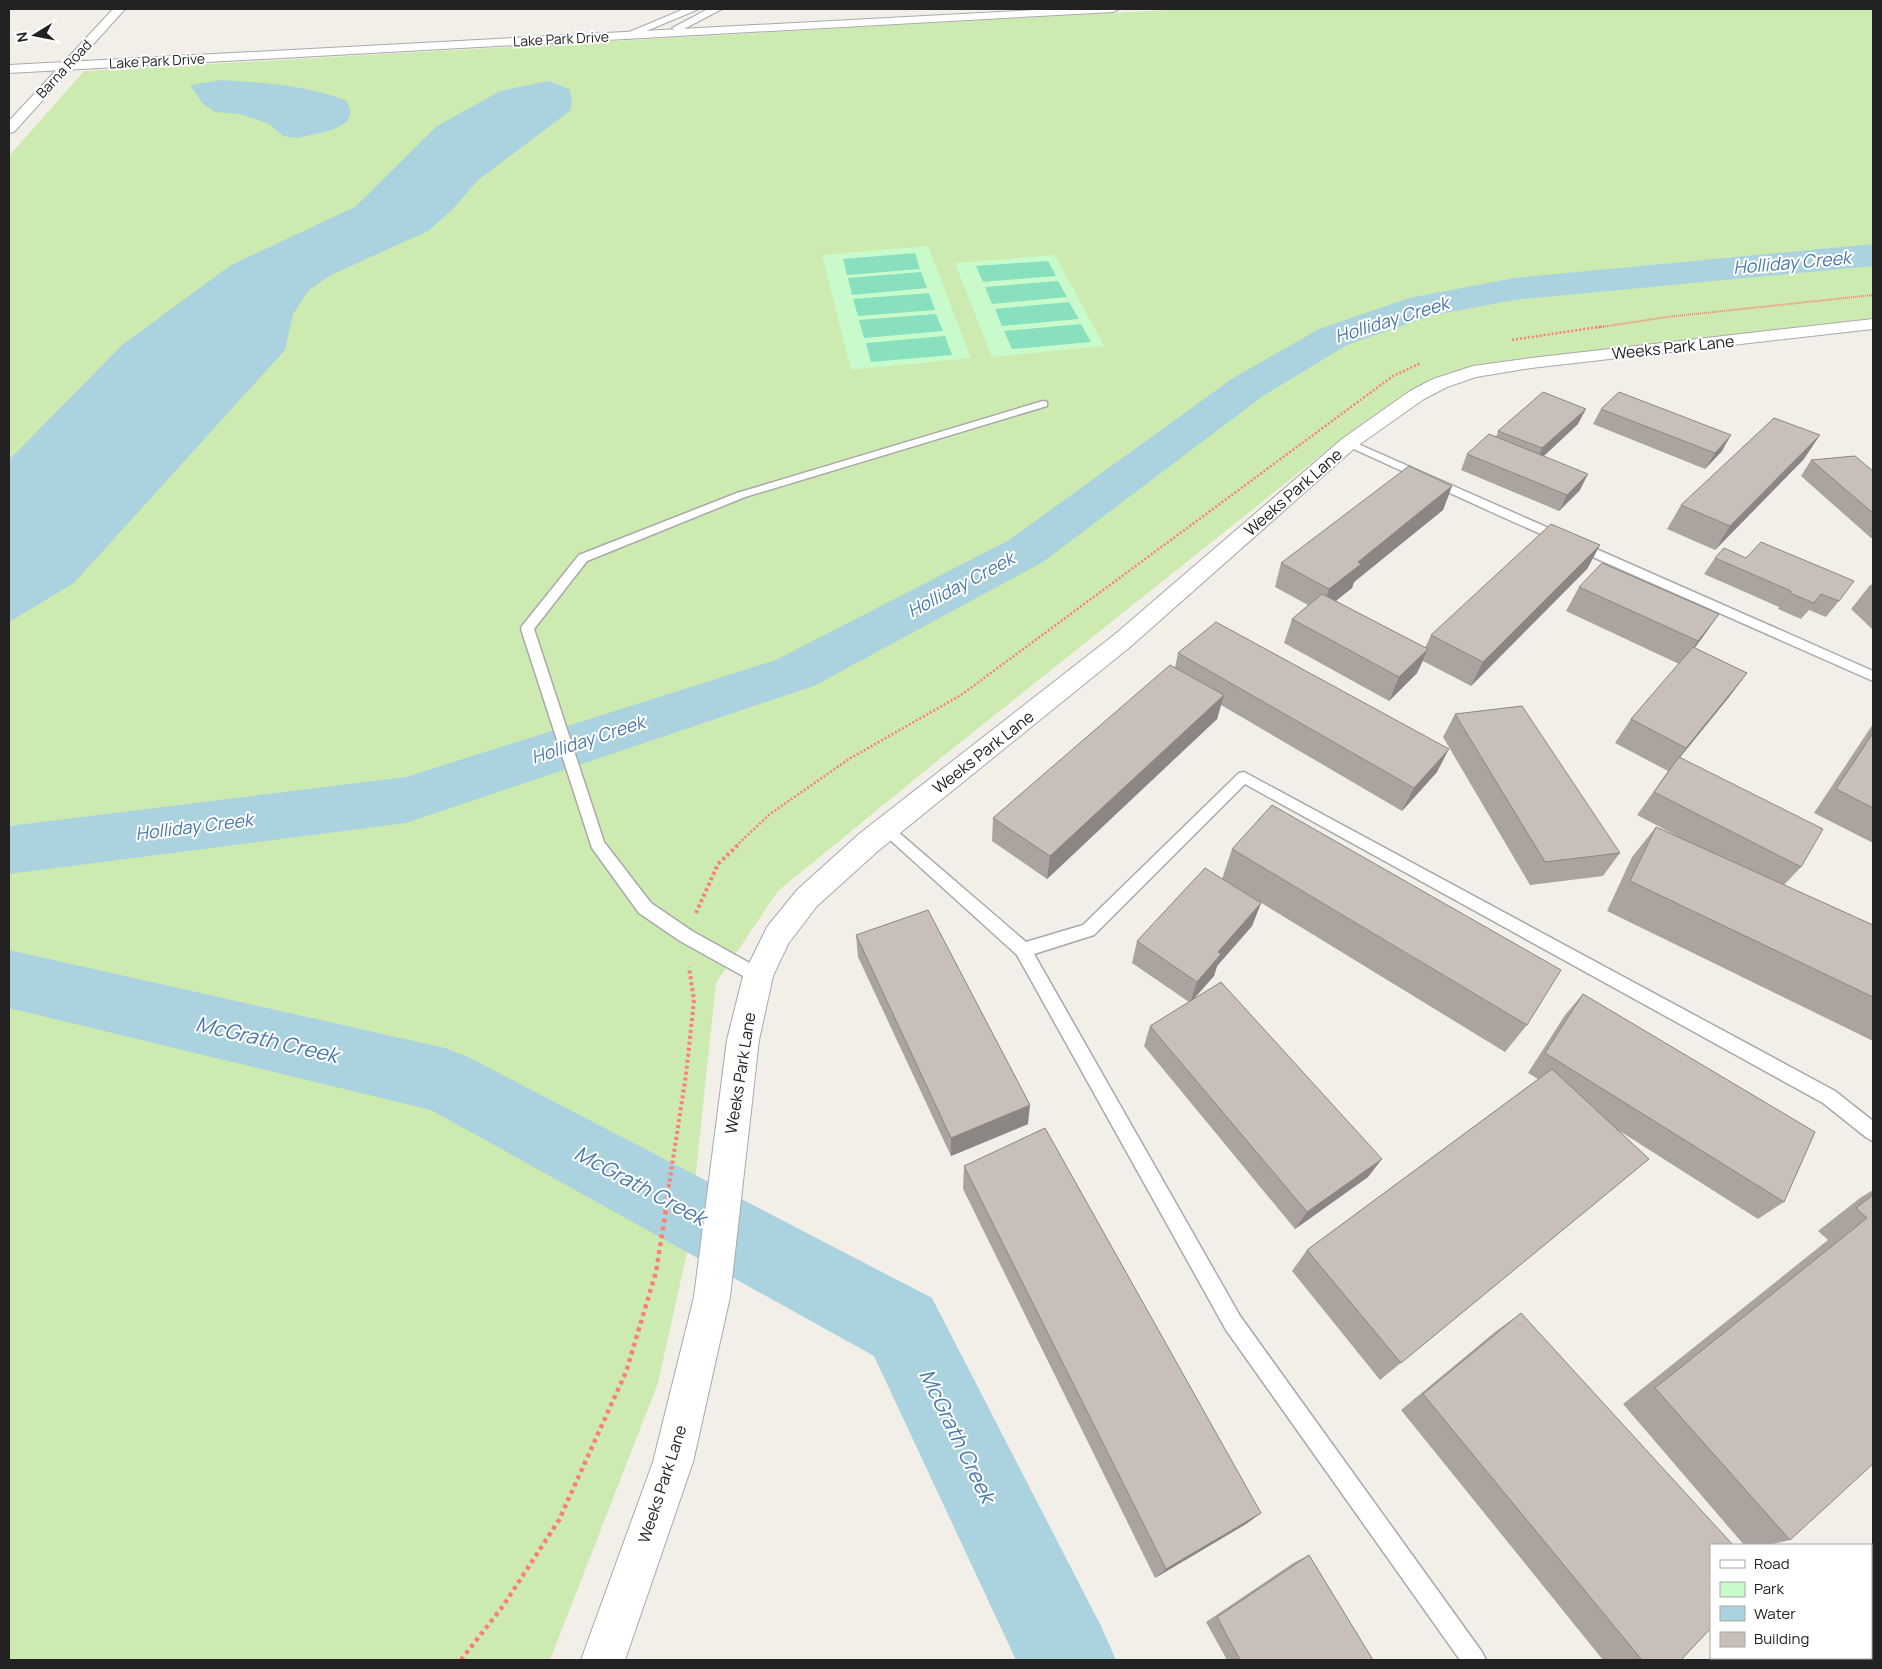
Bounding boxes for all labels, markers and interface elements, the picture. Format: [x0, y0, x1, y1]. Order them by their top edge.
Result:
north arrow [10, 10, 60, 60]
street label: Lake Park Drive [512, 26, 609, 51]
text: N [11, 31, 32, 44]
street label: Barna Road [32, 35, 96, 102]
street label: Lake Park Drive [108, 48, 205, 73]
water label: Holliday Creek [1732, 245, 1855, 279]
water label: Holliday Creek [1332, 289, 1455, 348]
street label: Weeks Park Lane [1611, 330, 1735, 364]
street label: Weeks Park Lane [1239, 443, 1347, 541]
water label: Holliday Creek [903, 544, 1021, 622]
street label: Weeks Park Lane [928, 705, 1038, 799]
water label: Holliday Creek [528, 708, 650, 769]
water label: Holliday Creek [134, 807, 257, 845]
water label: McGrath Creek [193, 1009, 344, 1070]
street label: Weeks Park Lane [720, 1011, 760, 1135]
water label: McGrath Creek [570, 1139, 713, 1233]
water label: McGrath Creek [913, 1364, 1003, 1509]
street label: Weeks Park Lane [633, 1422, 691, 1546]
legend [1710, 1544, 1872, 1659]
text: Road [1754, 1553, 1790, 1574]
text: Park [1754, 1578, 1784, 1599]
text: Water [1754, 1603, 1796, 1624]
text: Building [1754, 1628, 1809, 1649]

